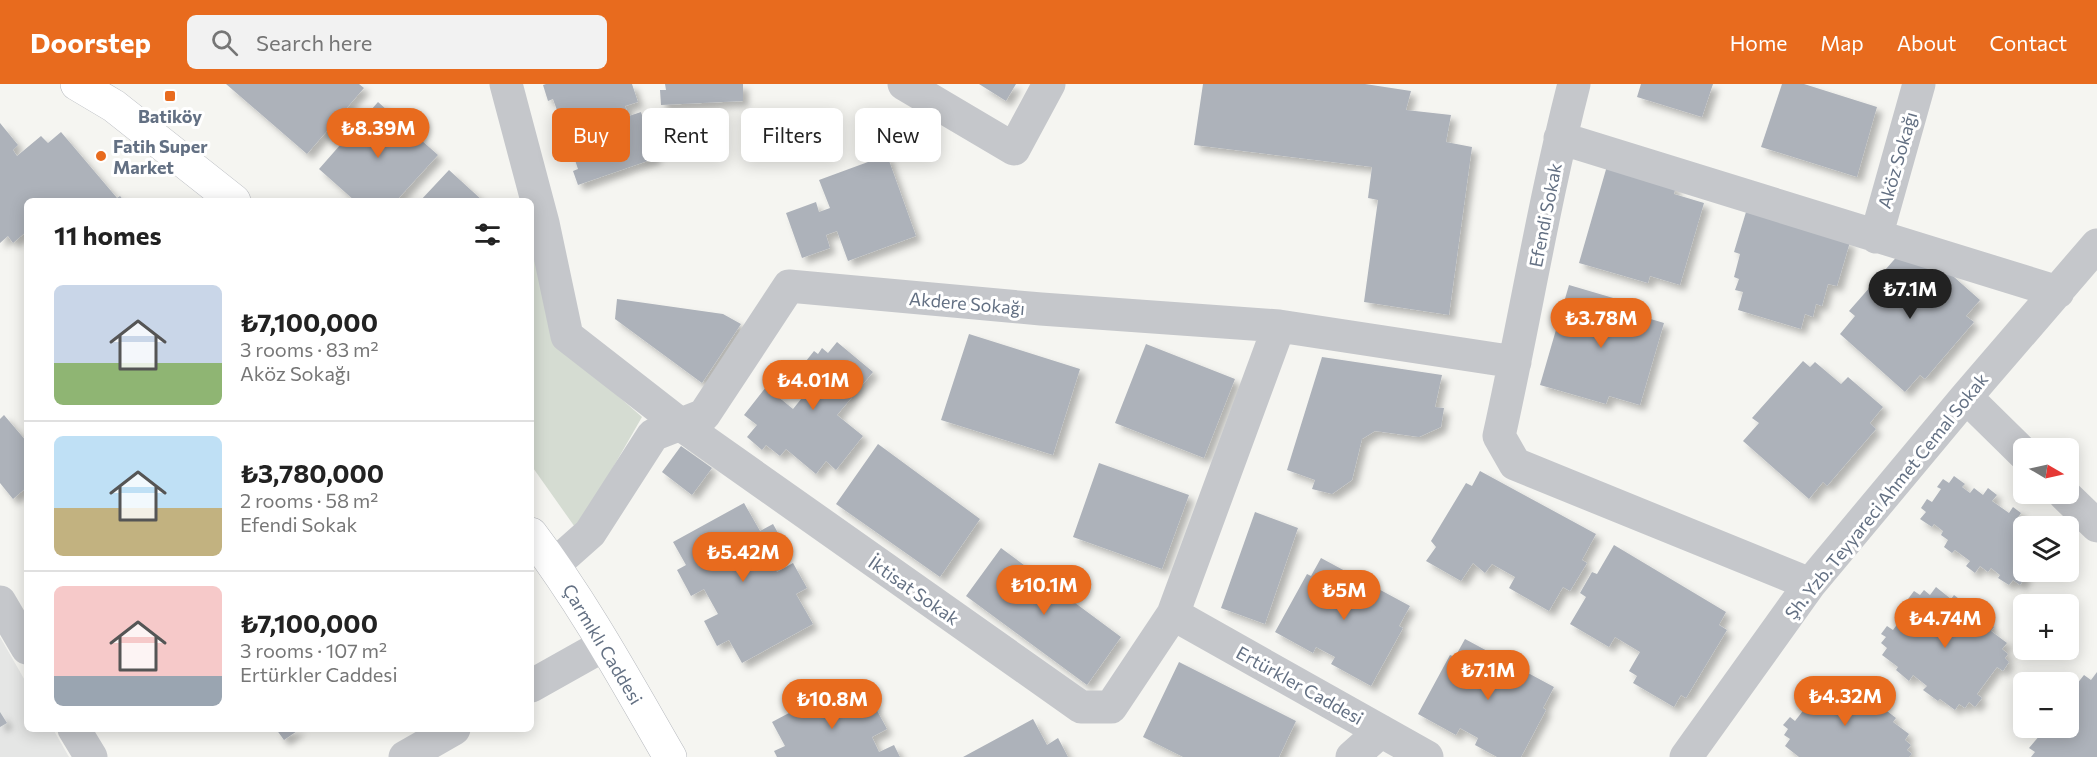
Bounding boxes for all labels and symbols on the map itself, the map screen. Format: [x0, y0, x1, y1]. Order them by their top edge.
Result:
marker: Batiköy [163, 89, 177, 103]
place label: Batiköy [138, 105, 202, 127]
pin: ₺8.39M [329, 108, 427, 159]
street label: Aköz Sokağı [1873, 109, 1921, 211]
place label: Fatih Super Market [113, 135, 208, 178]
marker: Fatih Super Market [94, 149, 108, 163]
street label: Efendi Sokak [1524, 161, 1566, 269]
pin: ₺7.1M [1868, 269, 1952, 320]
street label: Akdere Sokağı [908, 287, 1026, 319]
pin: ₺3.78M [1552, 298, 1650, 349]
pin: ₺4.01M [764, 360, 862, 411]
street label: Şh. Yzb. Teyyareci Ahmet Cemal Sokak [1780, 368, 1992, 624]
north arrow [2013, 438, 2079, 504]
pin: ₺5.42M [694, 532, 792, 583]
street label: İktisat Sokak [864, 551, 964, 629]
pin: ₺10.1M [995, 565, 1093, 616]
pin: ₺5M [1315, 570, 1373, 621]
street label: Çarmıklı Caddesi [558, 580, 648, 708]
pin: ₺4.74M [1896, 598, 1994, 649]
street label: Ertürkler Caddesi [1233, 641, 1367, 729]
pin: ₺7.1M [1446, 650, 1530, 701]
pin: ₺4.32M [1796, 676, 1894, 727]
pin: ₺10.8M [783, 679, 881, 730]

